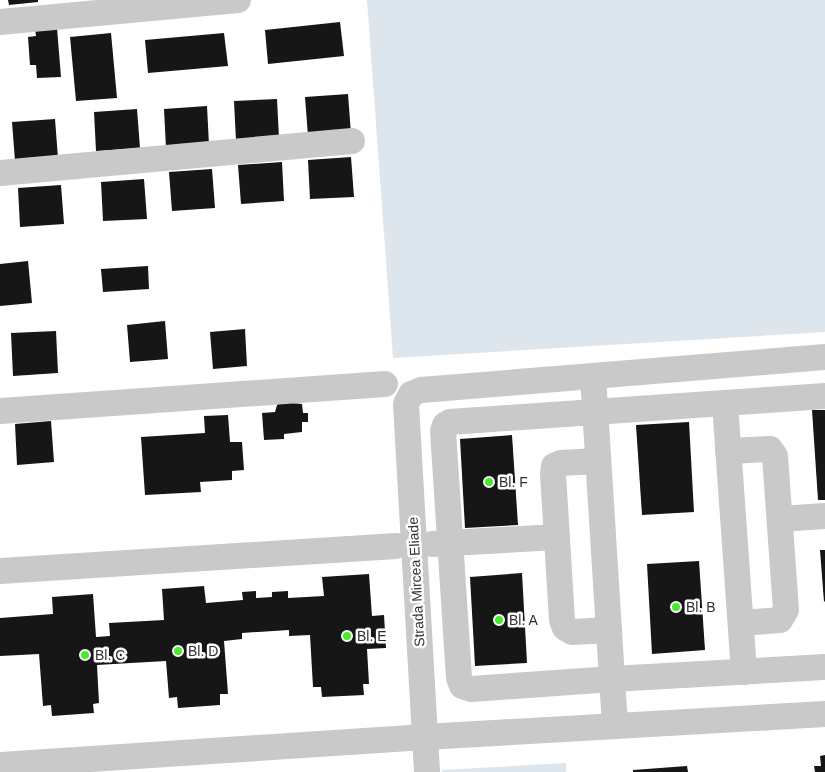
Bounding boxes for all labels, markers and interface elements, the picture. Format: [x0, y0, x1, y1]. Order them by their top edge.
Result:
place label: Bl. F [499, 474, 528, 490]
marker: Bl. F [483, 476, 495, 488]
street label: Strada Mircea Eliade [405, 516, 427, 647]
place label: Bl. B [686, 599, 716, 615]
marker: Bl. B [670, 601, 682, 613]
place label: Bl. A [509, 612, 538, 628]
marker: Bl. A [493, 614, 505, 626]
place label: Bl. E [357, 628, 387, 644]
marker: Bl. E [341, 630, 353, 642]
place label: Bl. D [188, 643, 218, 659]
marker: Bl. D [172, 645, 184, 657]
place label: Bl. C [95, 647, 125, 663]
marker: Bl. C [79, 649, 91, 661]

